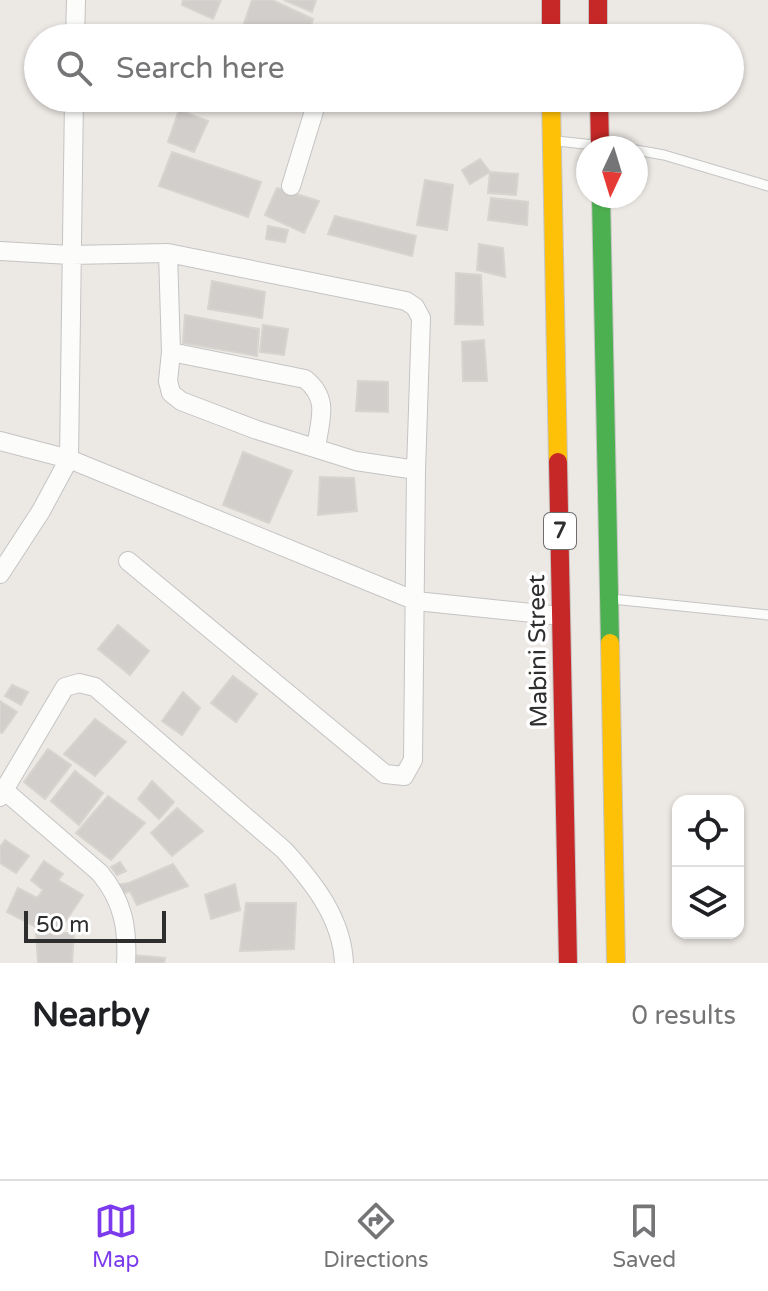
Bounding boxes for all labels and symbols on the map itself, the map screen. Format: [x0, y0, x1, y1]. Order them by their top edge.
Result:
north arrow [576, 136, 648, 208]
road number: 7 [544, 513, 576, 549]
street label: Mabini Street [522, 574, 554, 728]
scale bar [24, 907, 166, 943]

